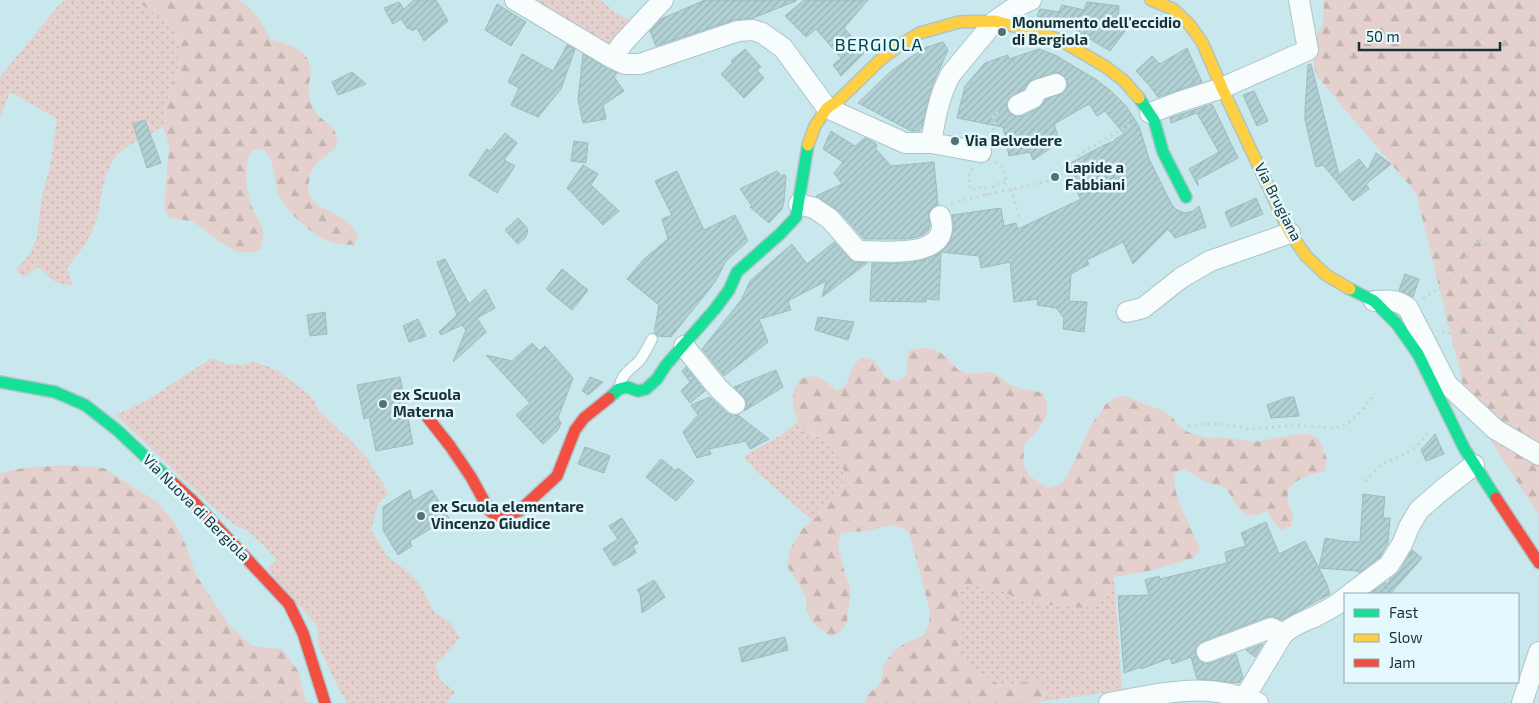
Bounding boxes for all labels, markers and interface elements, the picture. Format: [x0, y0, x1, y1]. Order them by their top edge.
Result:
place label: Monumento dell'eccidio di Bergiola [1012, 13, 1181, 48]
scale bar [1359, 20, 1500, 52]
marker: Monumento dell'eccidio di Bergiola [996, 26, 1008, 38]
text: 50 m [1366, 27, 1400, 45]
district label: BERGIOLA [835, 33, 923, 55]
place label: Via Belvedere [965, 131, 1062, 149]
marker: Via Belvedere [949, 135, 961, 147]
place label: Lapide a Fabbiani [1065, 158, 1125, 193]
street label: Via Brugiana [1251, 159, 1306, 244]
marker: Lapide a Fabbiani [1049, 171, 1061, 183]
place label: ex Scuola Materna [393, 385, 461, 420]
marker: ex Scuola Materna [377, 398, 389, 410]
street label: Via Nuova di Bergiola [140, 450, 254, 564]
place label: ex Scuola elementare Vincenzo Giudice [431, 497, 584, 532]
marker: ex Scuola elementare Vincenzo Giudice [415, 510, 427, 522]
legend [1344, 593, 1519, 683]
text: Fast [1389, 603, 1419, 621]
text: Slow [1389, 628, 1423, 646]
text: Jam [1389, 653, 1415, 671]

